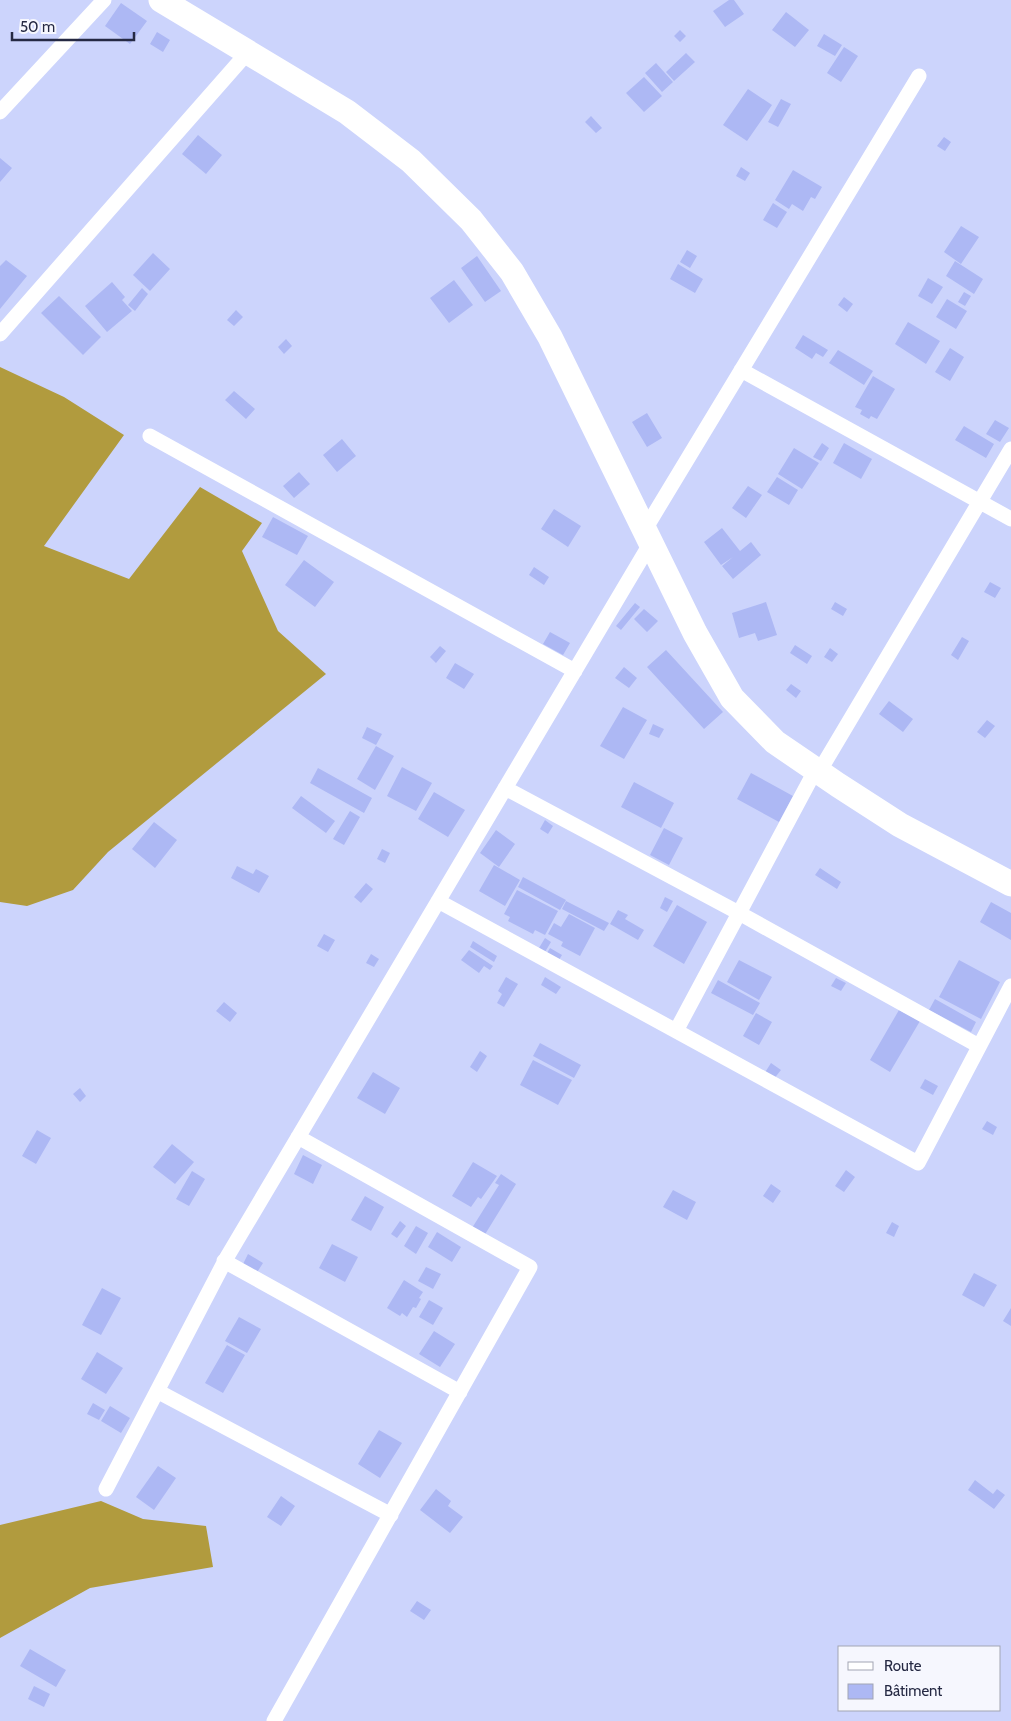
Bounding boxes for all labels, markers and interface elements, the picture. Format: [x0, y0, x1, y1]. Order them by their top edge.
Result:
scale bar [12, 10, 135, 42]
text: 50 m [20, 18, 55, 36]
legend [838, 1646, 1001, 1711]
text: Route [884, 1657, 922, 1675]
text: Bâtiment [884, 1682, 942, 1700]

